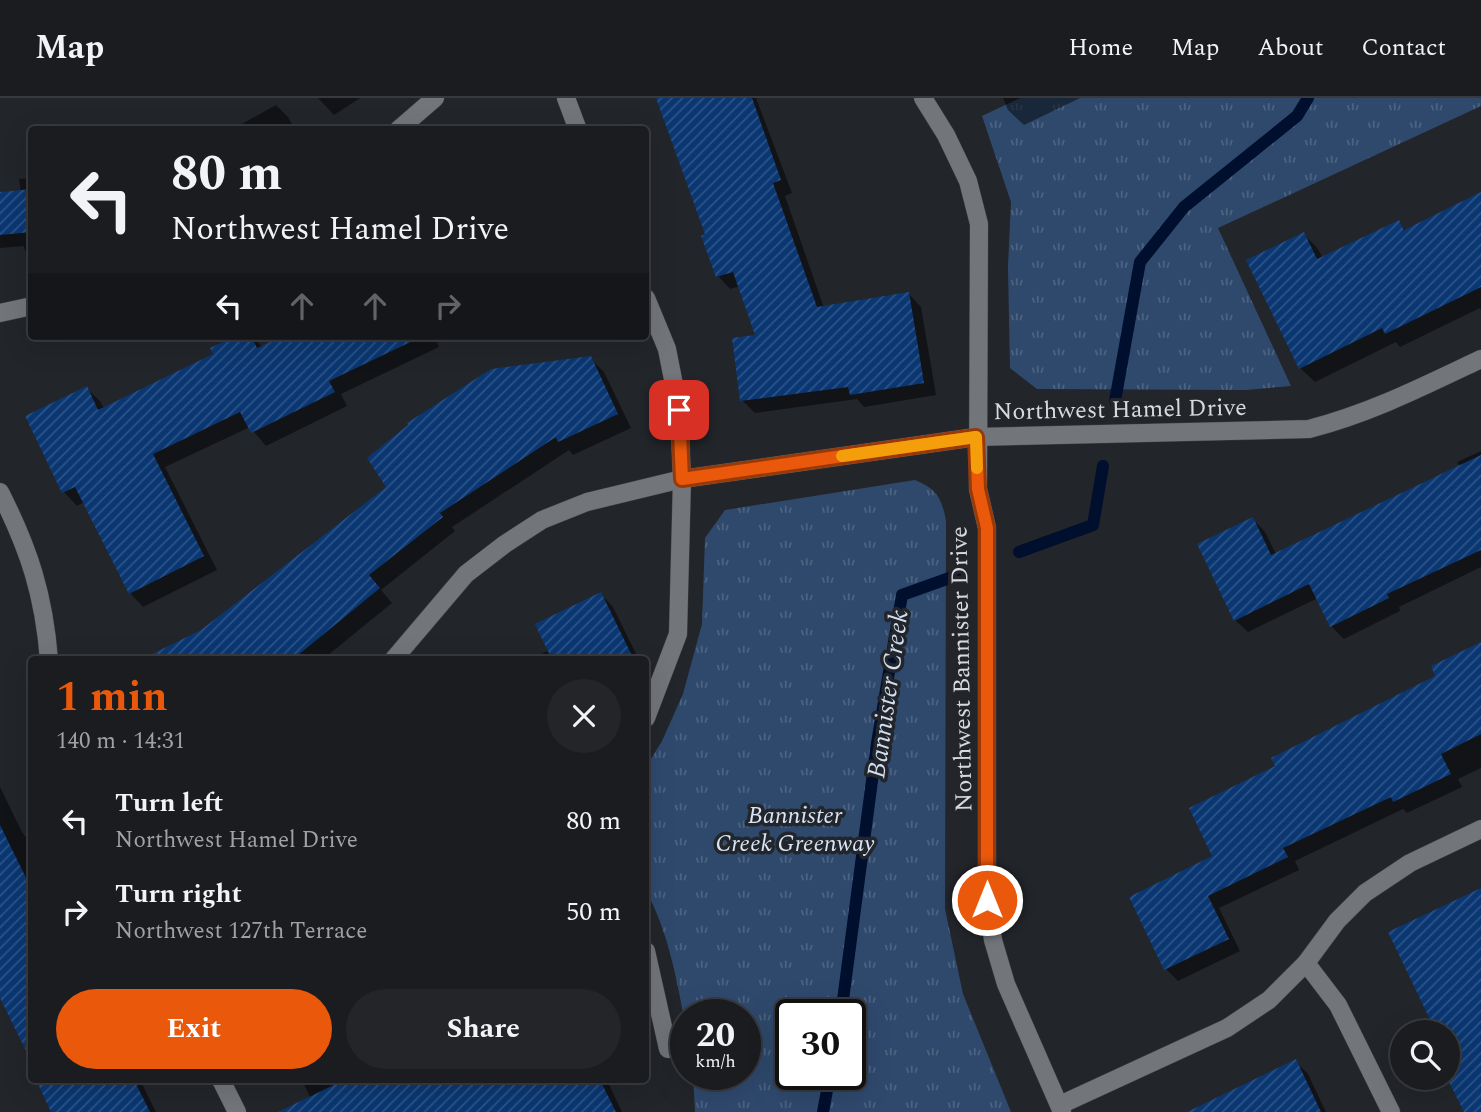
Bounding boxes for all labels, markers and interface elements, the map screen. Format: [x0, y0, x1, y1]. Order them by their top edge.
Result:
text: Map [35, 23, 104, 73]
text: Home [1068, 30, 1133, 66]
text: Map [1171, 30, 1219, 66]
text: About [1257, 30, 1323, 66]
text: Contact [1361, 30, 1446, 66]
text: 80 m [171, 137, 282, 212]
icon: left [56, 154, 147, 245]
text: Northwest Hamel Drive [171, 205, 509, 254]
icon: left [210, 287, 248, 325]
icon: ahead [283, 287, 321, 325]
icon: ahead [356, 287, 394, 325]
icon: right [429, 287, 467, 325]
pin [649, 380, 709, 440]
street label: Northwest Hamel Drive [993, 390, 1247, 430]
icon: arrive [660, 391, 698, 429]
street label: Northwest Bannister Drive [942, 526, 982, 812]
water label: Bannister Creek [856, 607, 920, 781]
text: 1 min [56, 666, 168, 729]
button: close [547, 679, 621, 753]
text: 140 m · 14:31 [56, 724, 185, 759]
text: Turn left [115, 783, 223, 823]
park label: Bannister Creek Greenway [716, 798, 875, 862]
text: 80 m [566, 801, 621, 841]
icon: left [56, 802, 94, 840]
text: Northwest Hamel Drive [115, 823, 358, 858]
position arrow [950, 863, 1024, 937]
text: Turn right [115, 874, 242, 914]
text: 50 m [566, 892, 621, 932]
icon: right [56, 893, 94, 931]
text: Northwest 127th Terrace [115, 914, 367, 949]
button: Exit [56, 989, 332, 1069]
button: Share [346, 989, 621, 1069]
speed limit sign: 30 [775, 999, 866, 1090]
text: 20 [696, 1009, 735, 1062]
map controls [1390, 1020, 1460, 1090]
button: search [1390, 1020, 1460, 1090]
text: km/h [695, 1048, 736, 1075]

